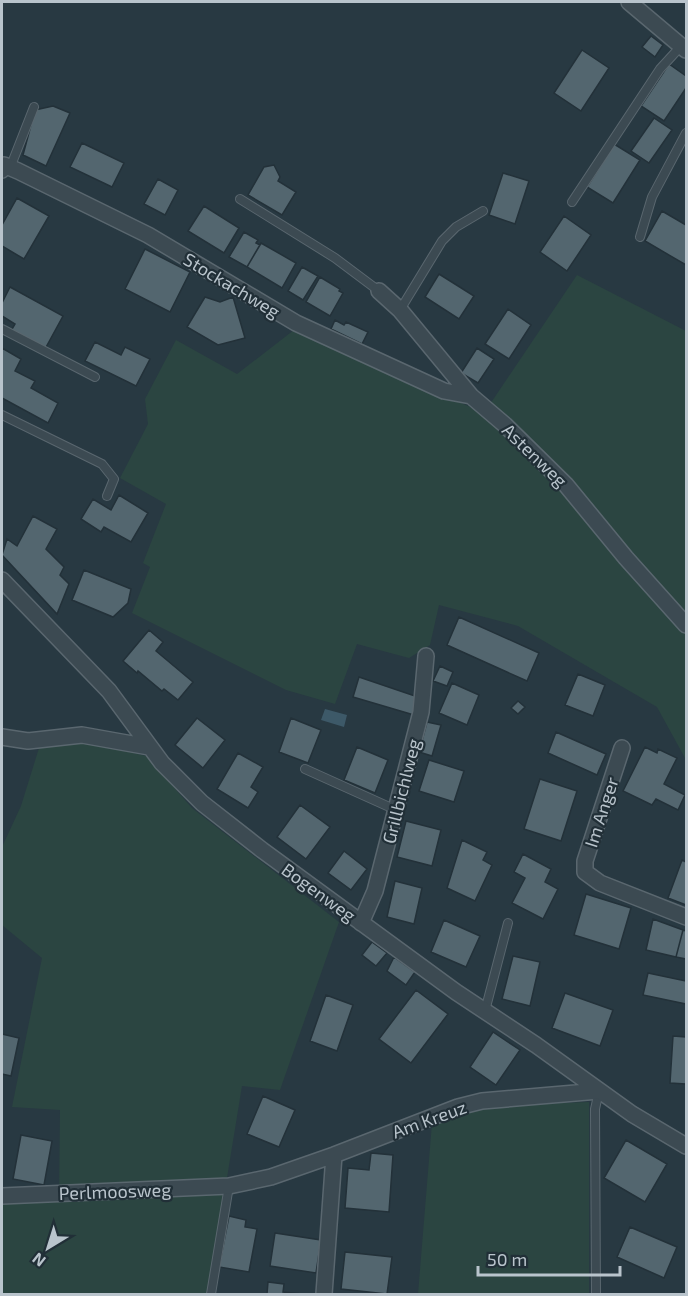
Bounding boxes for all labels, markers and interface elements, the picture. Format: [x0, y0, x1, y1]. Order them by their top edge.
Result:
street label: Stockachweg [180, 248, 284, 322]
street label: Astenweg [498, 419, 572, 491]
street label: Grillbichlweg [377, 736, 425, 846]
street label: Im Anger [579, 774, 623, 850]
street label: Bogenweg [278, 858, 360, 926]
street label: Am Kreuz [389, 1095, 469, 1143]
street label: Perlmoosweg [58, 1178, 172, 1204]
north arrow [18, 1218, 78, 1278]
scale bar [478, 1239, 620, 1277]
text: 50 m [487, 1248, 527, 1270]
text: N [28, 1249, 49, 1271]

